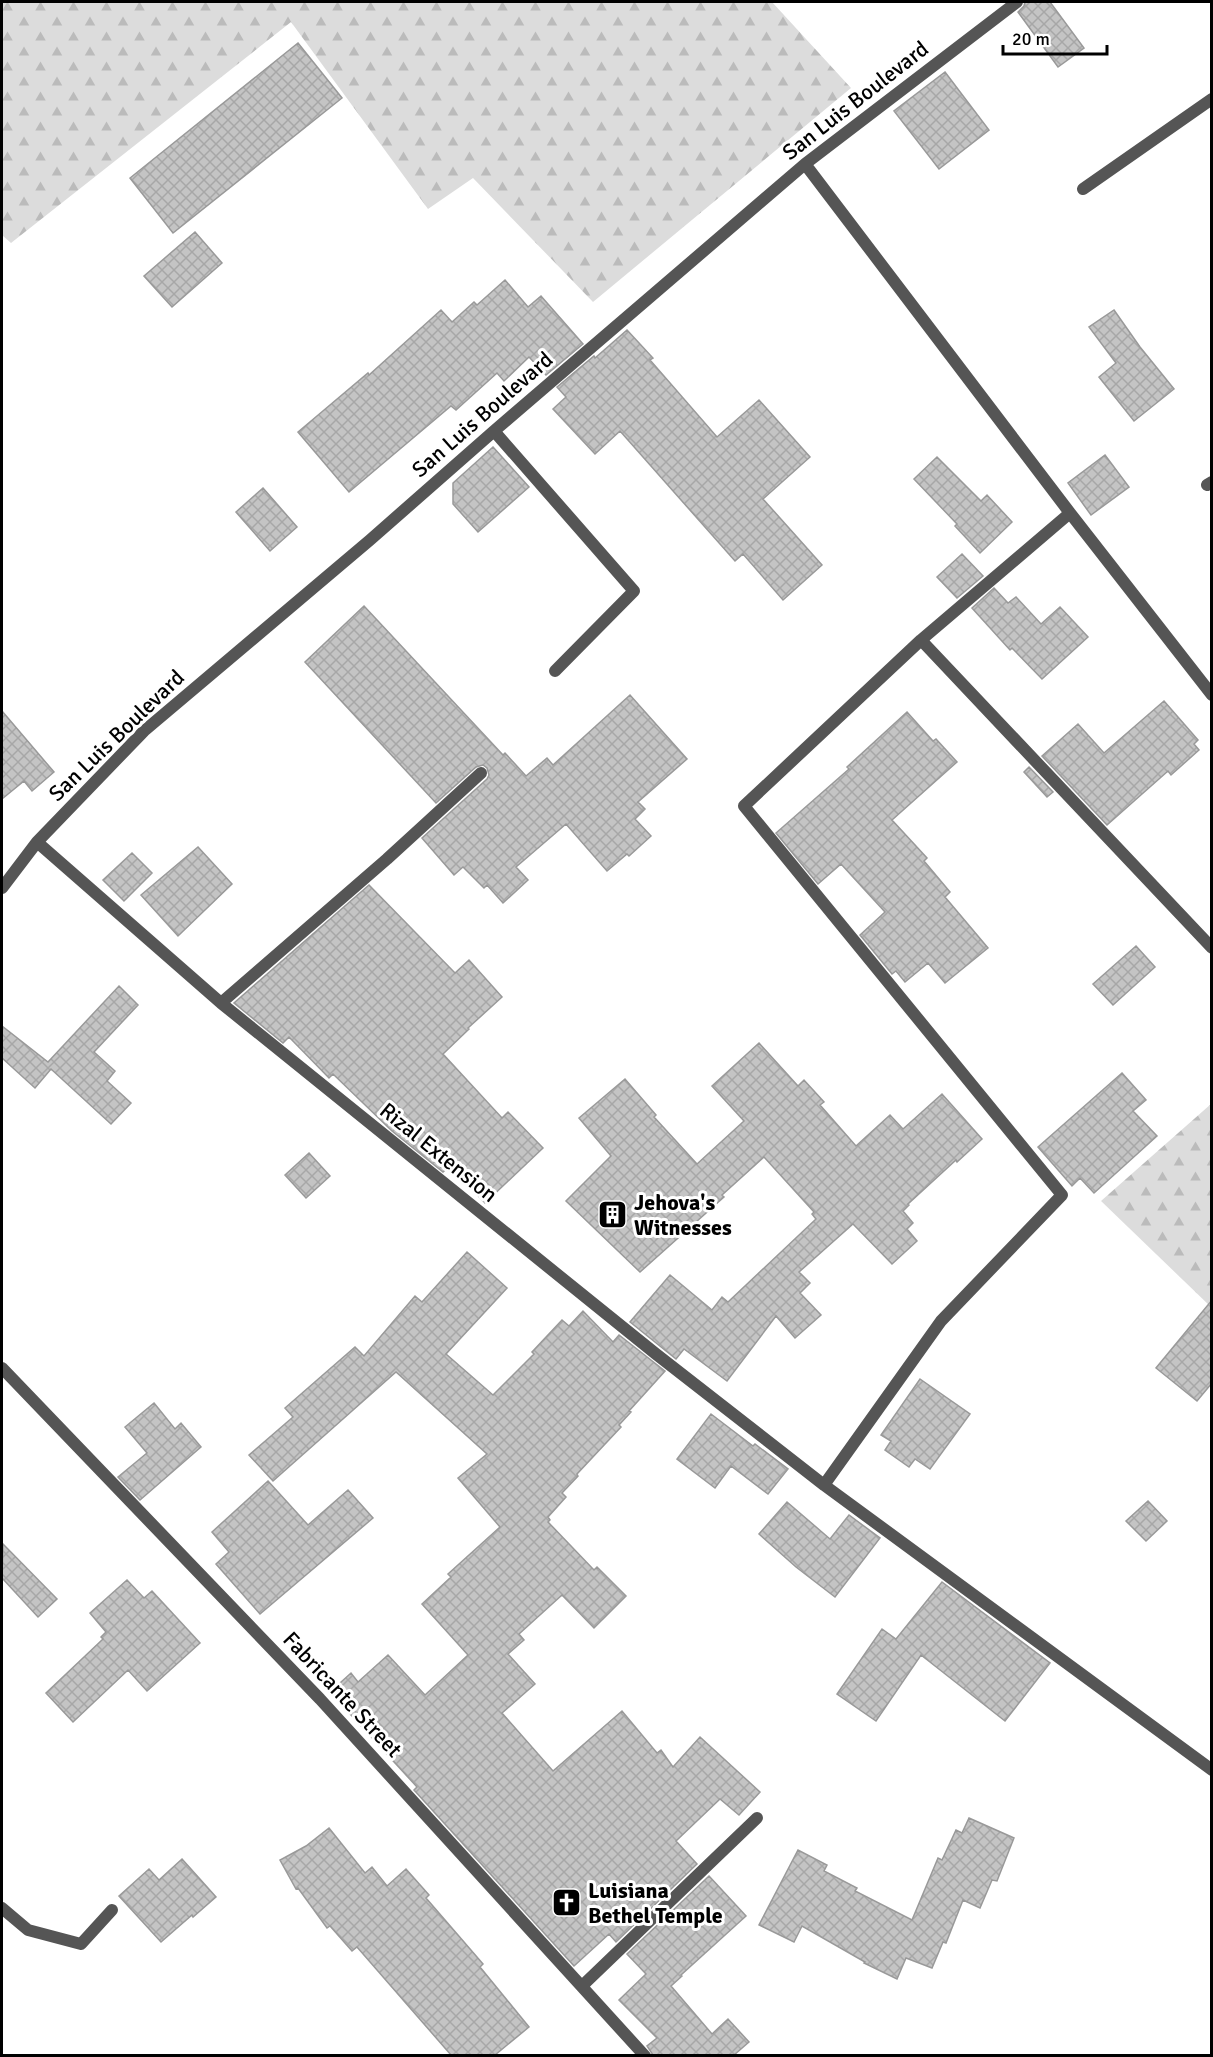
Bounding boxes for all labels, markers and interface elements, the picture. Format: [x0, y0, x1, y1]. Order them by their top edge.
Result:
scale bar [1003, 18, 1106, 56]
text: 20 m [1012, 28, 1050, 50]
street label: San Luis Boulevard [777, 35, 934, 166]
street label: San Luis Boulevard [406, 346, 558, 483]
street label: San Luis Boulevard [43, 664, 190, 807]
street label: Rizal Extension [374, 1097, 503, 1208]
place label: Jehova's Witnesses [634, 1189, 732, 1241]
building icon: Jehova's Witnesses [597, 1199, 629, 1231]
street label: Fabricante Street [277, 1626, 408, 1763]
place label: Luisiana Bethel Temple [588, 1877, 723, 1929]
church icon: Luisiana Bethel Temple [551, 1887, 583, 1919]

